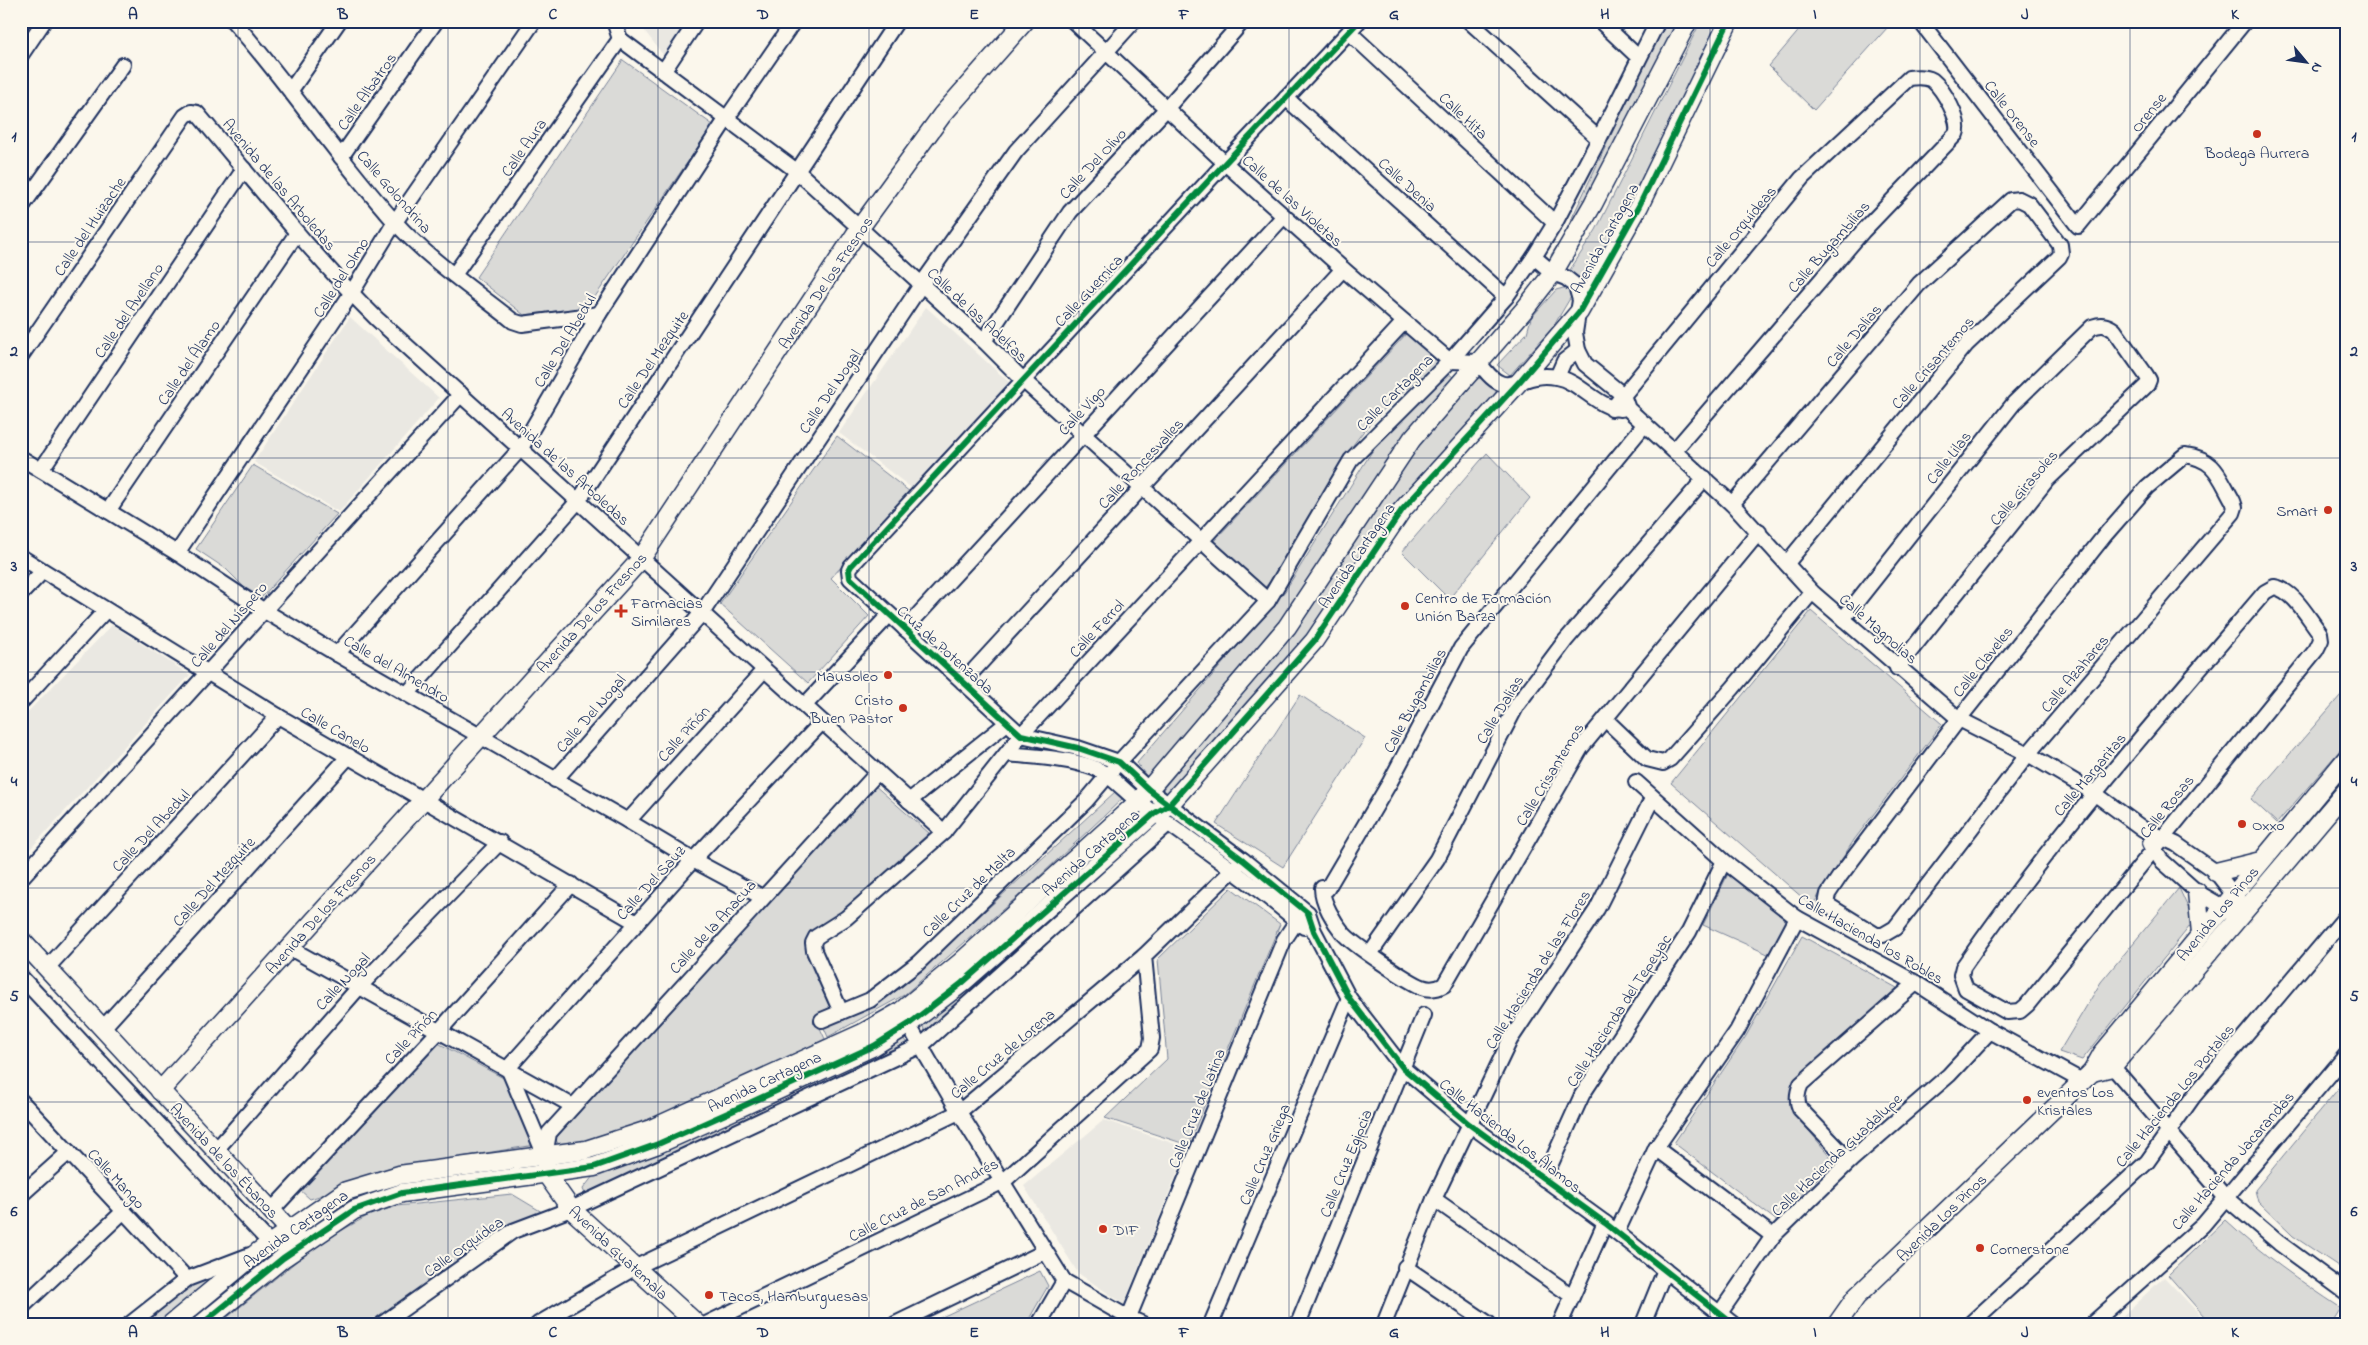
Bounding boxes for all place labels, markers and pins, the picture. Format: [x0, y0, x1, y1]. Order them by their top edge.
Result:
marker: Bodega Aurrera [2251, 128, 2263, 140]
place label: Bodega Aurrera [2204, 142, 2309, 166]
place label: Smart [2276, 500, 2319, 524]
marker: Smart [2322, 504, 2334, 516]
place label: Centro de Formación Unión Barza [1415, 587, 1551, 629]
place label: Farmacias Similares [630, 592, 703, 634]
marker: Centro de Formación Unión Barza [1399, 600, 1411, 612]
marker: Farmacias Similares [615, 605, 627, 617]
place label: Mausoleo [816, 665, 878, 689]
marker: Mausoleo [882, 669, 894, 681]
place label: Cristo Buen Pastor [809, 689, 893, 731]
marker: Cristo Buen Pastor [897, 702, 909, 714]
place label: Oxxo [2252, 814, 2285, 838]
marker: Oxxo [2236, 818, 2248, 830]
place label: eventos Los Kristales [2037, 1081, 2114, 1123]
marker: eventos Los Kristales [2021, 1094, 2033, 1106]
place label: DIF [1112, 1219, 1140, 1243]
marker: DIF [1097, 1223, 1109, 1235]
place label: Cornerstone [1990, 1238, 2070, 1262]
marker: Cornerstone [1974, 1242, 1986, 1254]
place label: Tacos, Hamburguesas [719, 1285, 868, 1309]
marker: Tacos, Hamburguesas [703, 1289, 715, 1301]

